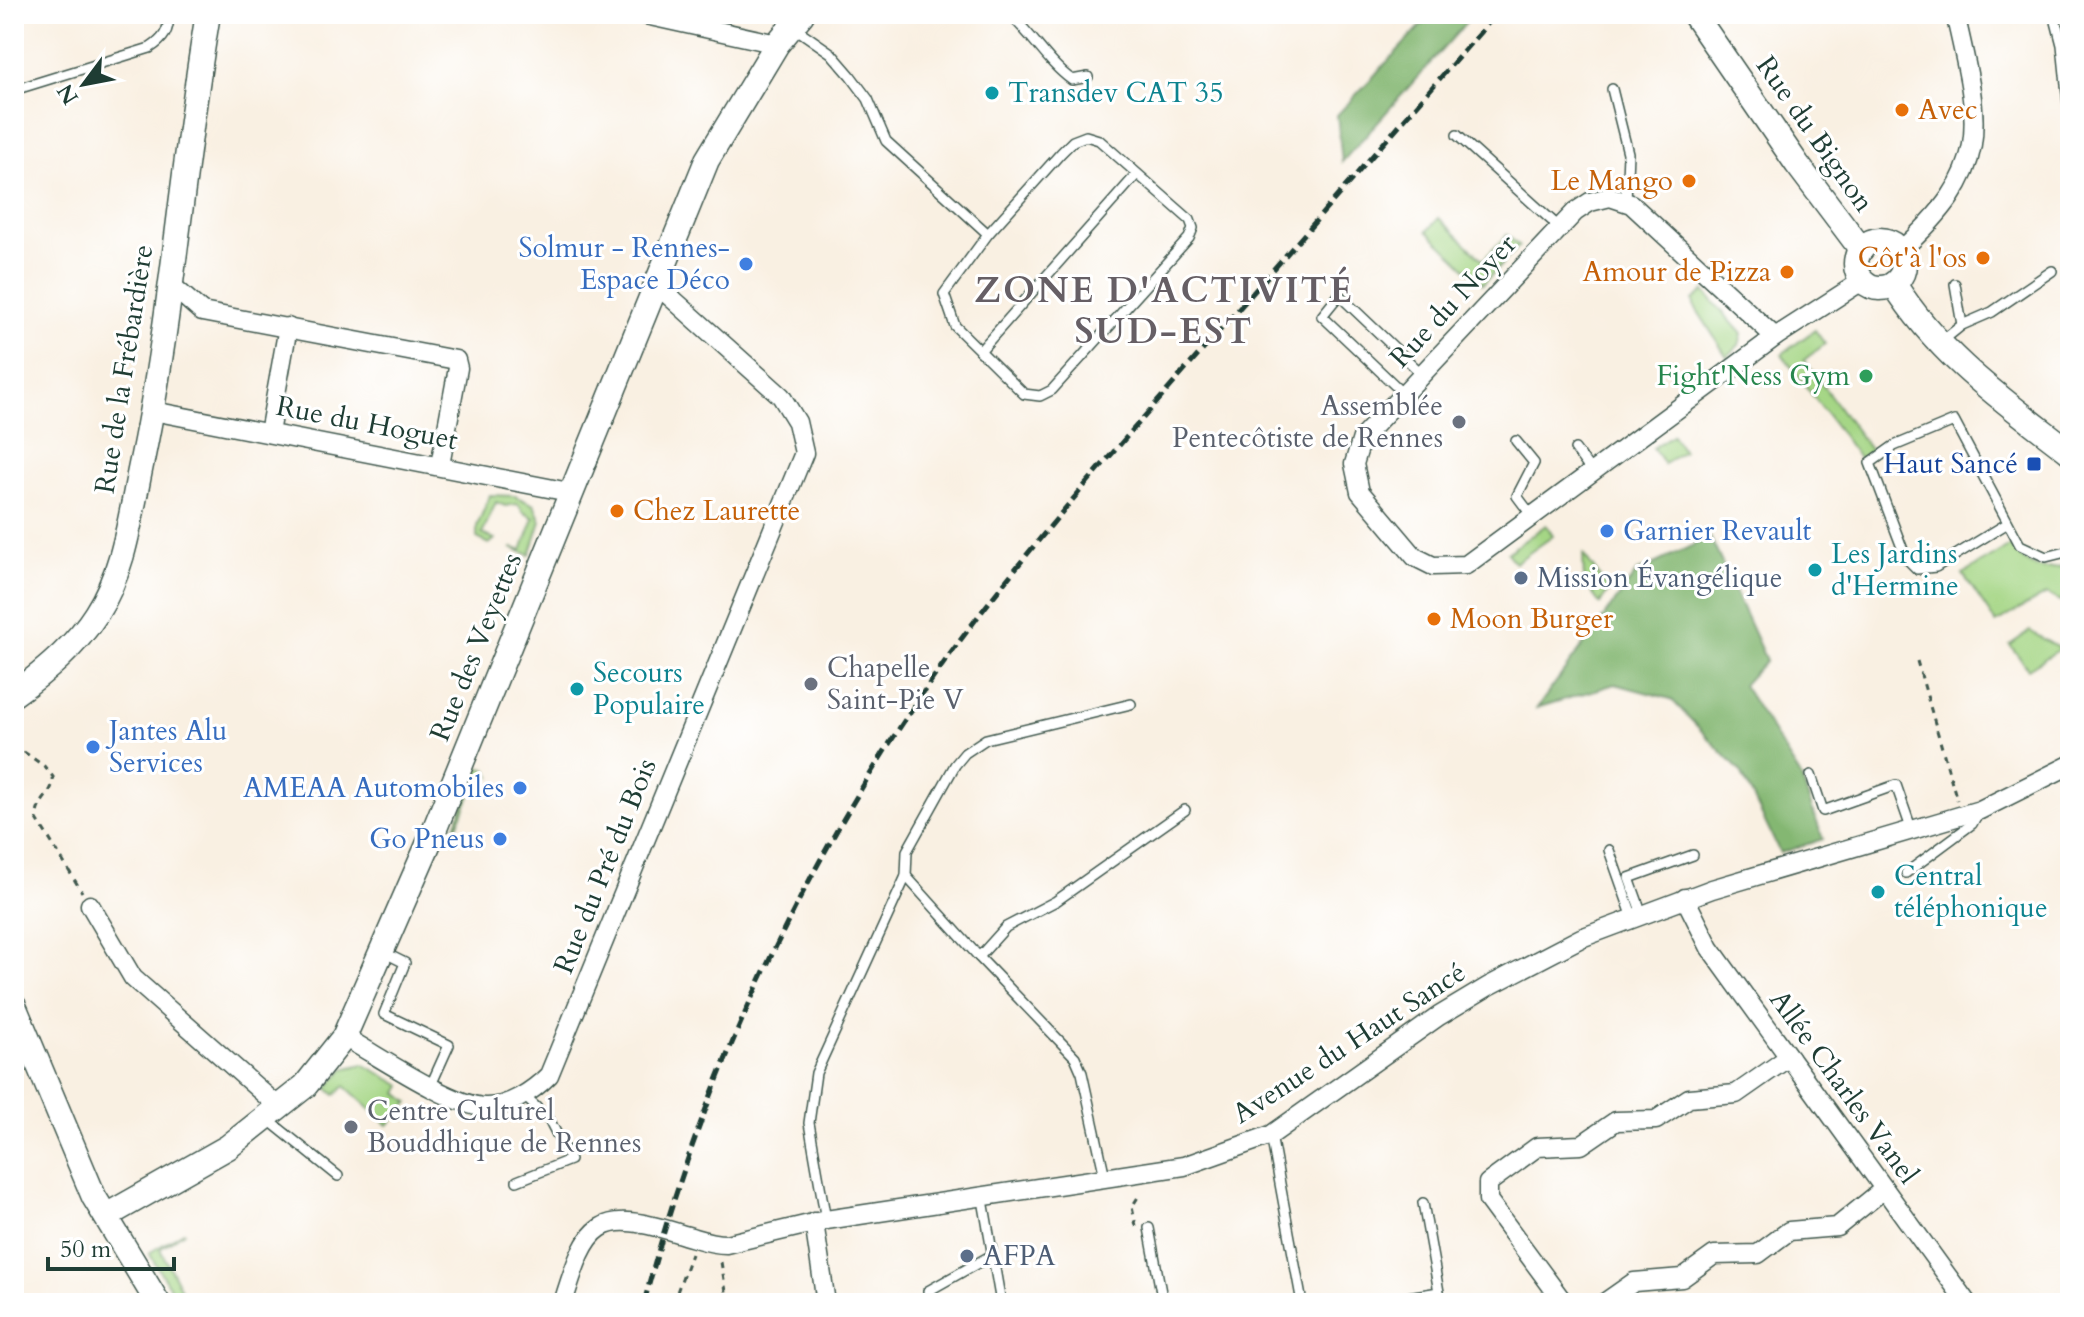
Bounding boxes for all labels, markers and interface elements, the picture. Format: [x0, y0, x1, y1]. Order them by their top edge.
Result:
north arrow [44, 44, 124, 124]
street label: Rue du Bignon [1747, 48, 1883, 220]
place label: Transdev CAT 35 [1008, 74, 1224, 112]
text: N [50, 78, 86, 110]
marker: Transdev CAT 35 [983, 84, 1001, 102]
place label: Avec [1918, 91, 1978, 129]
marker: Avec [1893, 101, 1911, 119]
place label: Le Mango [1551, 162, 1673, 200]
marker: Le Mango [1680, 172, 1698, 190]
street label: Rue du Noyer [1381, 225, 1525, 376]
place label: Solmur - Rennes- Espace Déco [518, 229, 730, 299]
place label: Côt'à l'os [1858, 239, 1967, 277]
street label: Rue de la Frébardière [86, 242, 162, 496]
marker: Côt'à l'os [1974, 249, 1992, 267]
place label: Amour de Pizza [1582, 253, 1771, 291]
marker: Solmur - Rennes- Espace Déco [737, 255, 755, 273]
marker: Amour de Pizza [1778, 263, 1796, 281]
district label: ZONE D'ACTIVITÉ SUD-EST [974, 266, 1354, 356]
place label: Fight'Ness Gym [1656, 357, 1850, 395]
marker: Fight'Ness Gym [1857, 367, 1875, 385]
street label: Rue du Hoguet [273, 387, 461, 459]
place label: Assemblée Pentecôtiste de Rennes [1172, 387, 1443, 457]
marker: Assemblée Pentecôtiste de Rennes [1450, 413, 1468, 431]
place label: Haut Sancé [1883, 445, 2018, 483]
marker: Haut Sancé [2025, 455, 2043, 473]
place label: Chez Laurette [633, 492, 800, 530]
marker: Chez Laurette [608, 502, 626, 520]
place label: Garnier Revault [1623, 512, 1812, 550]
marker: Garnier Revault [1598, 522, 1616, 540]
place label: Les Jardins d'Hermine [1831, 535, 1959, 605]
street label: Rue des Veyettes [421, 547, 531, 747]
place label: Mission Évangélique [1537, 559, 1782, 597]
marker: Les Jardins d'Hermine [1806, 561, 1824, 579]
marker: Mission Évangélique [1512, 569, 1530, 587]
place label: Moon Burger [1450, 600, 1614, 638]
marker: Moon Burger [1425, 610, 1443, 628]
place label: Chapelle Saint-Pie V [827, 649, 964, 719]
place label: Secours Populaire [593, 654, 705, 724]
marker: Chapelle Saint-Pie V [802, 675, 820, 693]
marker: Secours Populaire [568, 680, 586, 698]
place label: Jantes Alu Services [105, 712, 227, 782]
marker: Jantes Alu Services [84, 738, 102, 756]
street label: Rue du Pré du Bois [544, 753, 666, 979]
place label: AMEAA Automobiles [243, 769, 504, 807]
marker: AMEAA Automobiles [511, 779, 529, 797]
place label: Go Pneus [369, 820, 484, 858]
marker: Go Pneus [491, 830, 509, 848]
place label: Central téléphonique [1894, 857, 2048, 927]
marker: Central téléphonique [1869, 883, 1887, 901]
street label: Avenue du Haut Sancé [1225, 953, 1473, 1133]
street label: Allée Charles Vanel [1761, 982, 1927, 1192]
place label: Centre Culturel Bouddhique de Rennes [367, 1092, 641, 1162]
marker: Centre Culturel Bouddhique de Rennes [342, 1118, 360, 1136]
scale bar [48, 1221, 174, 1271]
text: 50 m [60, 1233, 112, 1266]
place label: AFPA [983, 1237, 1055, 1275]
marker: AFPA [958, 1247, 976, 1265]

